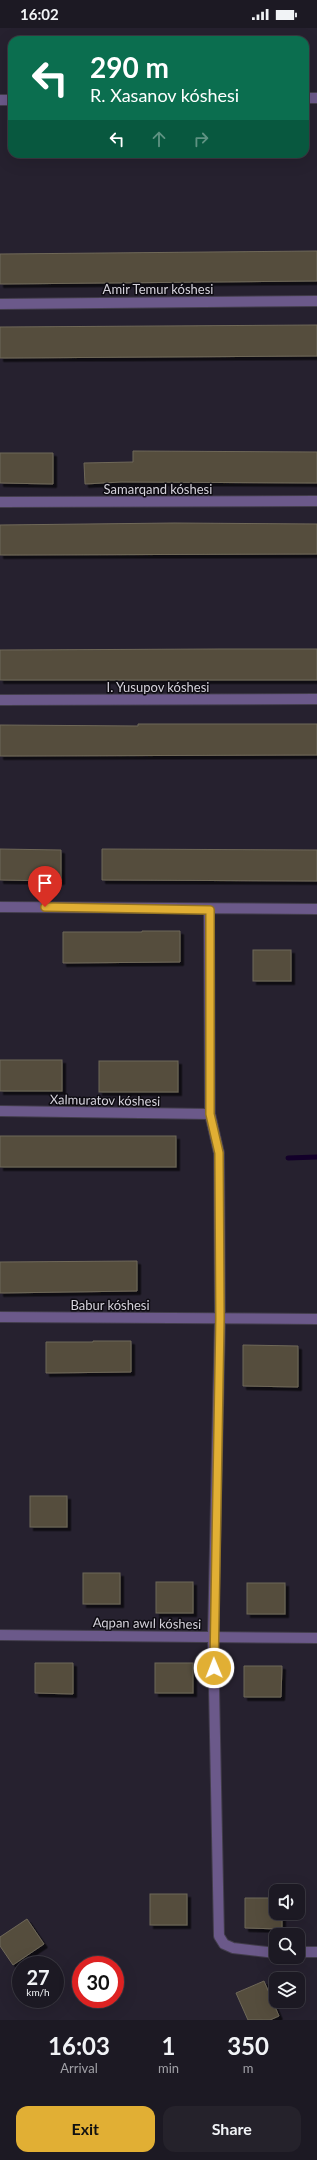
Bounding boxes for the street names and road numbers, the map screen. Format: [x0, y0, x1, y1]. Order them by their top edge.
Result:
street label: Amir Temur kóshesi [103, 281, 213, 297]
street label: Samarqand kóshesi [104, 481, 212, 497]
street label: I. Yusupov kóshesi [107, 679, 209, 695]
street label: Xalmuratov kóshesi [50, 1091, 160, 1109]
street label: Babur kóshesi [70, 1297, 150, 1313]
street label: Aqpan awıl kóshesi [93, 1614, 201, 1632]

